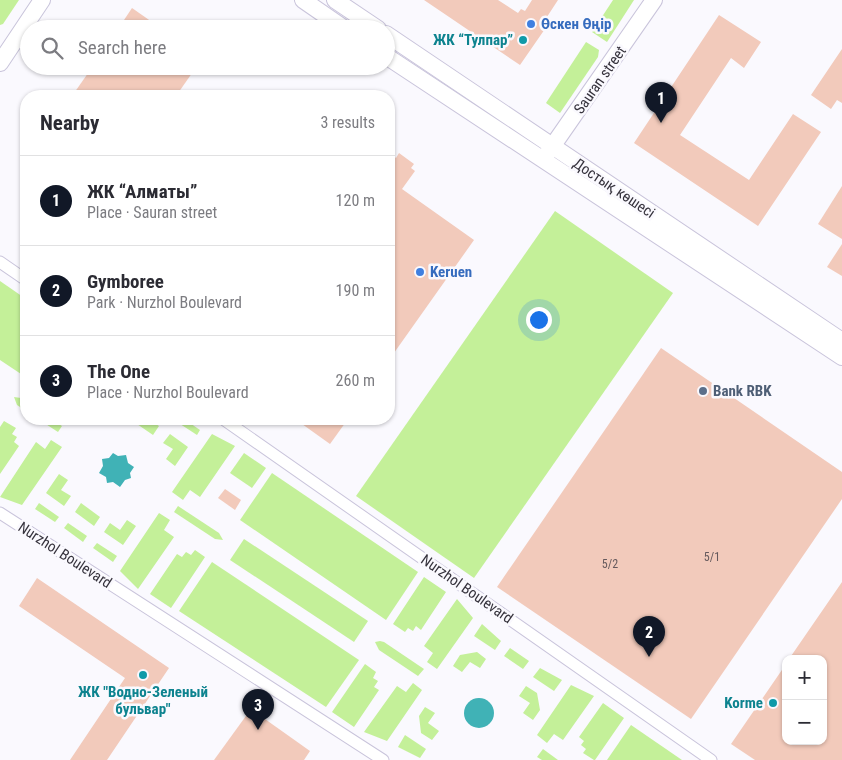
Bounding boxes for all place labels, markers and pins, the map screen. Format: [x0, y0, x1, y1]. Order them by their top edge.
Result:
place label: Өскен Өңір [541, 15, 611, 33]
marker: Өскен Өңір [525, 18, 537, 30]
place label: ЖК “Тулпар” [433, 31, 513, 49]
marker: ЖК “Тулпар” [517, 34, 529, 46]
pin: 1 [645, 82, 677, 123]
place label: Keruen [430, 263, 472, 281]
marker: Keruen [414, 266, 426, 278]
place label: Bank RBK [713, 382, 772, 400]
marker: Bank RBK [697, 385, 709, 397]
pin: 2 [633, 616, 665, 657]
marker: ЖК "Водно-Зеленый бульвар" [137, 669, 149, 681]
place label: ЖК "Водно-Зеленый бульвар" [78, 683, 208, 718]
pin: 3 [242, 689, 274, 730]
place label: Korme [724, 694, 763, 712]
marker: Korme [767, 697, 779, 709]

